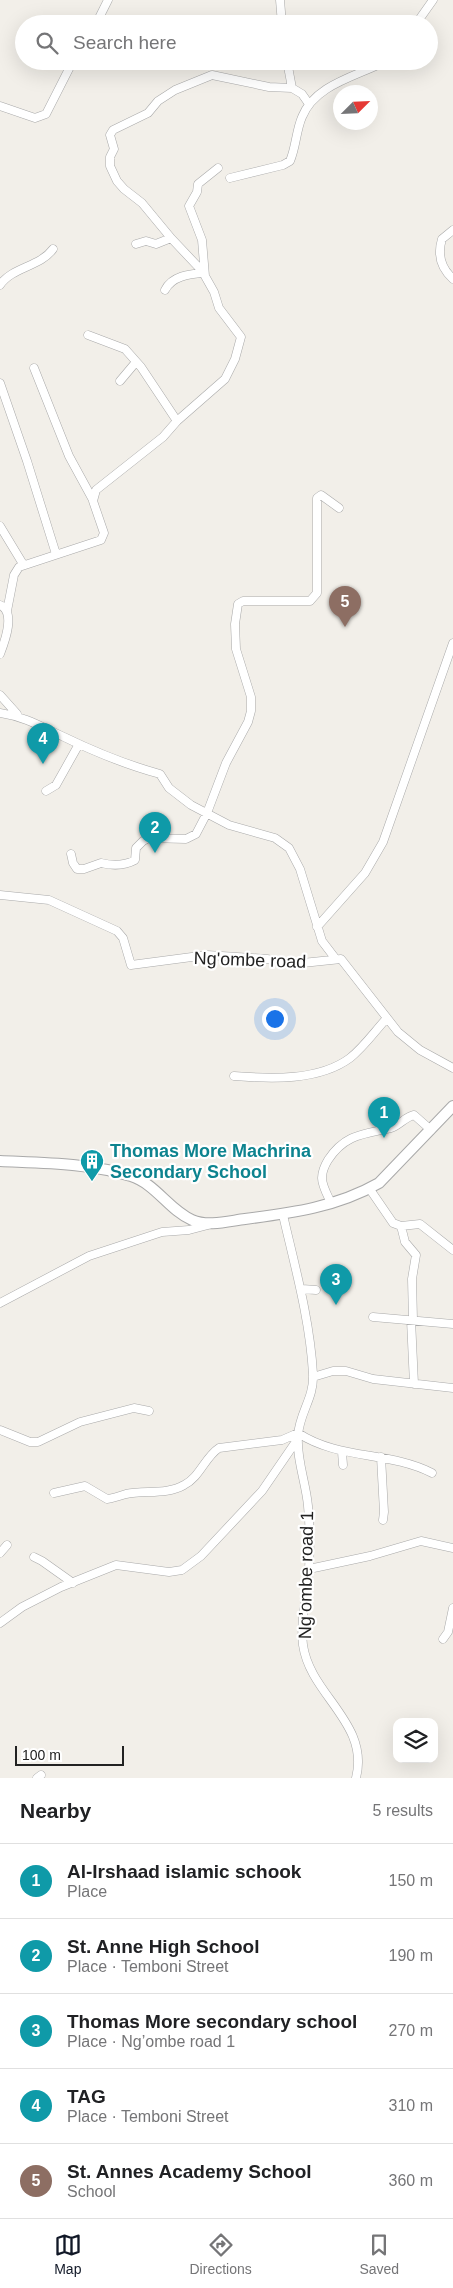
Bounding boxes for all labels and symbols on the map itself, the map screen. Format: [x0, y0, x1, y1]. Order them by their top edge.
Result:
north arrow [333, 85, 378, 130]
pin: 5 [329, 586, 361, 627]
pin: 4 [27, 723, 59, 764]
pin: 2 [139, 812, 171, 853]
street label: Ng'ombe road [193, 948, 307, 972]
your location [262, 1006, 288, 1032]
pin: 1 [368, 1097, 400, 1138]
place label: Thomas More Machrina Secondary School [110, 1141, 312, 1182]
building icon: Thomas More Machrina Secondary School [79, 1148, 105, 1182]
pin: 3 [320, 1264, 352, 1305]
street label: Ng’ombe road 1 [295, 1511, 317, 1639]
scale bar [15, 1743, 124, 1766]

